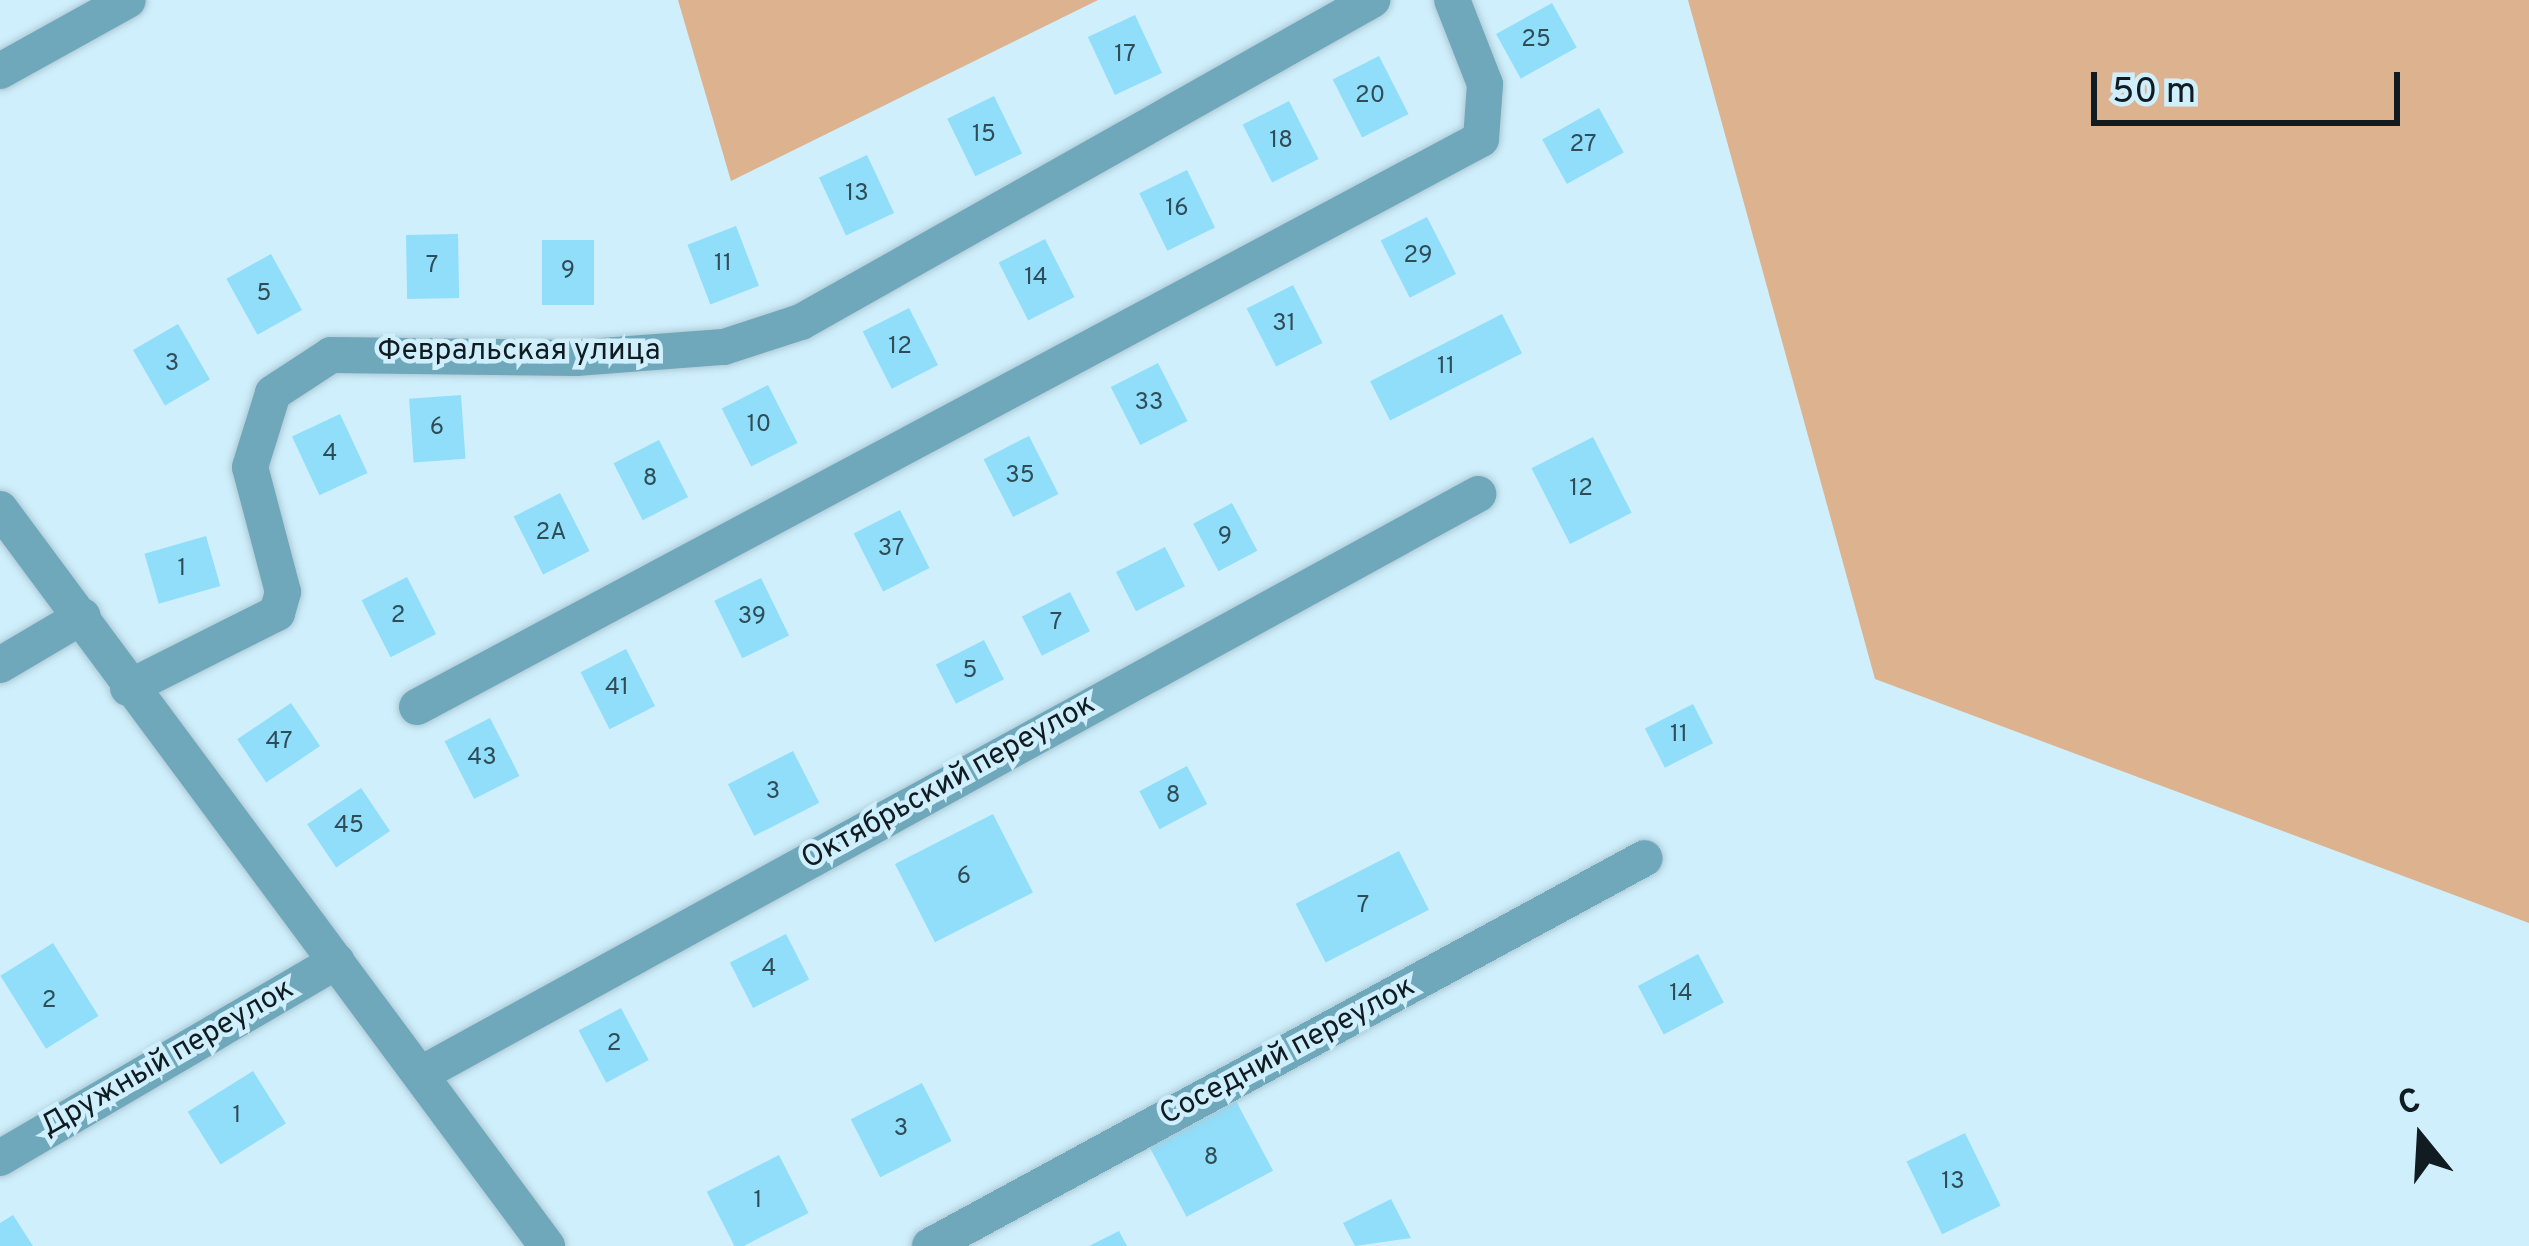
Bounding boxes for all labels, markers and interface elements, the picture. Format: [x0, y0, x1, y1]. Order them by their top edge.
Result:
house number: 25 [1521, 27, 1551, 55]
house number: 17 [1114, 42, 1136, 70]
scale bar [2097, 48, 2406, 122]
text: 50 m [2112, 70, 2196, 116]
house number: 20 [1355, 83, 1385, 111]
house number: 15 [972, 122, 996, 150]
house number: 18 [1269, 128, 1293, 156]
house number: 27 [1570, 132, 1596, 160]
house number: 13 [845, 181, 869, 209]
house number: 16 [1165, 196, 1189, 224]
house number: 29 [1403, 243, 1433, 271]
house number: 11 [714, 251, 732, 279]
house number: 7 [426, 253, 438, 281]
house number: 9 [561, 258, 575, 286]
house number: 14 [1024, 265, 1048, 293]
house number: 5 [257, 281, 271, 309]
house number: 31 [1272, 311, 1296, 339]
street label: Февральская улица [378, 334, 660, 370]
house number: 12 [888, 334, 912, 362]
house number: 3 [165, 351, 179, 379]
house number: 11 [1437, 354, 1455, 382]
house number: 33 [1135, 390, 1163, 418]
house number: 10 [747, 412, 771, 440]
house number: 6 [430, 415, 444, 443]
house number: 4 [323, 441, 337, 469]
house number: 35 [1005, 463, 1035, 491]
house number: 8 [643, 466, 657, 494]
house number: 12 [1569, 476, 1593, 504]
house number: 2А [536, 520, 566, 548]
house number: 9 [1218, 524, 1232, 552]
house number: 37 [878, 536, 904, 564]
house number: 1 [178, 556, 186, 584]
house number: 2 [391, 603, 405, 631]
house number: 39 [738, 604, 766, 632]
house number: 7 [1050, 610, 1062, 638]
house number: 5 [963, 658, 977, 686]
house number: 41 [605, 675, 629, 703]
street label: Октябрьский переулок [796, 687, 1102, 879]
house number: 11 [1670, 722, 1688, 750]
house number: 47 [265, 729, 293, 757]
house number: 43 [467, 745, 497, 773]
house number: 3 [766, 779, 780, 807]
house number: 8 [1166, 783, 1180, 811]
house number: 45 [334, 813, 364, 841]
house number: 6 [957, 864, 971, 892]
house number: 7 [1357, 893, 1369, 921]
house number: 4 [762, 956, 776, 984]
street label: Соседний переулок [1154, 970, 1422, 1134]
street label: Дружный переулок [35, 972, 301, 1146]
house number: 14 [1669, 981, 1693, 1009]
house number: 2 [42, 988, 56, 1016]
house number: 2 [607, 1031, 621, 1059]
north arrow [2361, 1078, 2481, 1198]
text: С [2393, 1081, 2426, 1127]
house number: 1 [233, 1103, 241, 1131]
house number: 3 [894, 1116, 908, 1144]
house number: 8 [1204, 1145, 1218, 1173]
house number: 13 [1941, 1169, 1965, 1197]
house number: 1 [754, 1188, 762, 1216]

